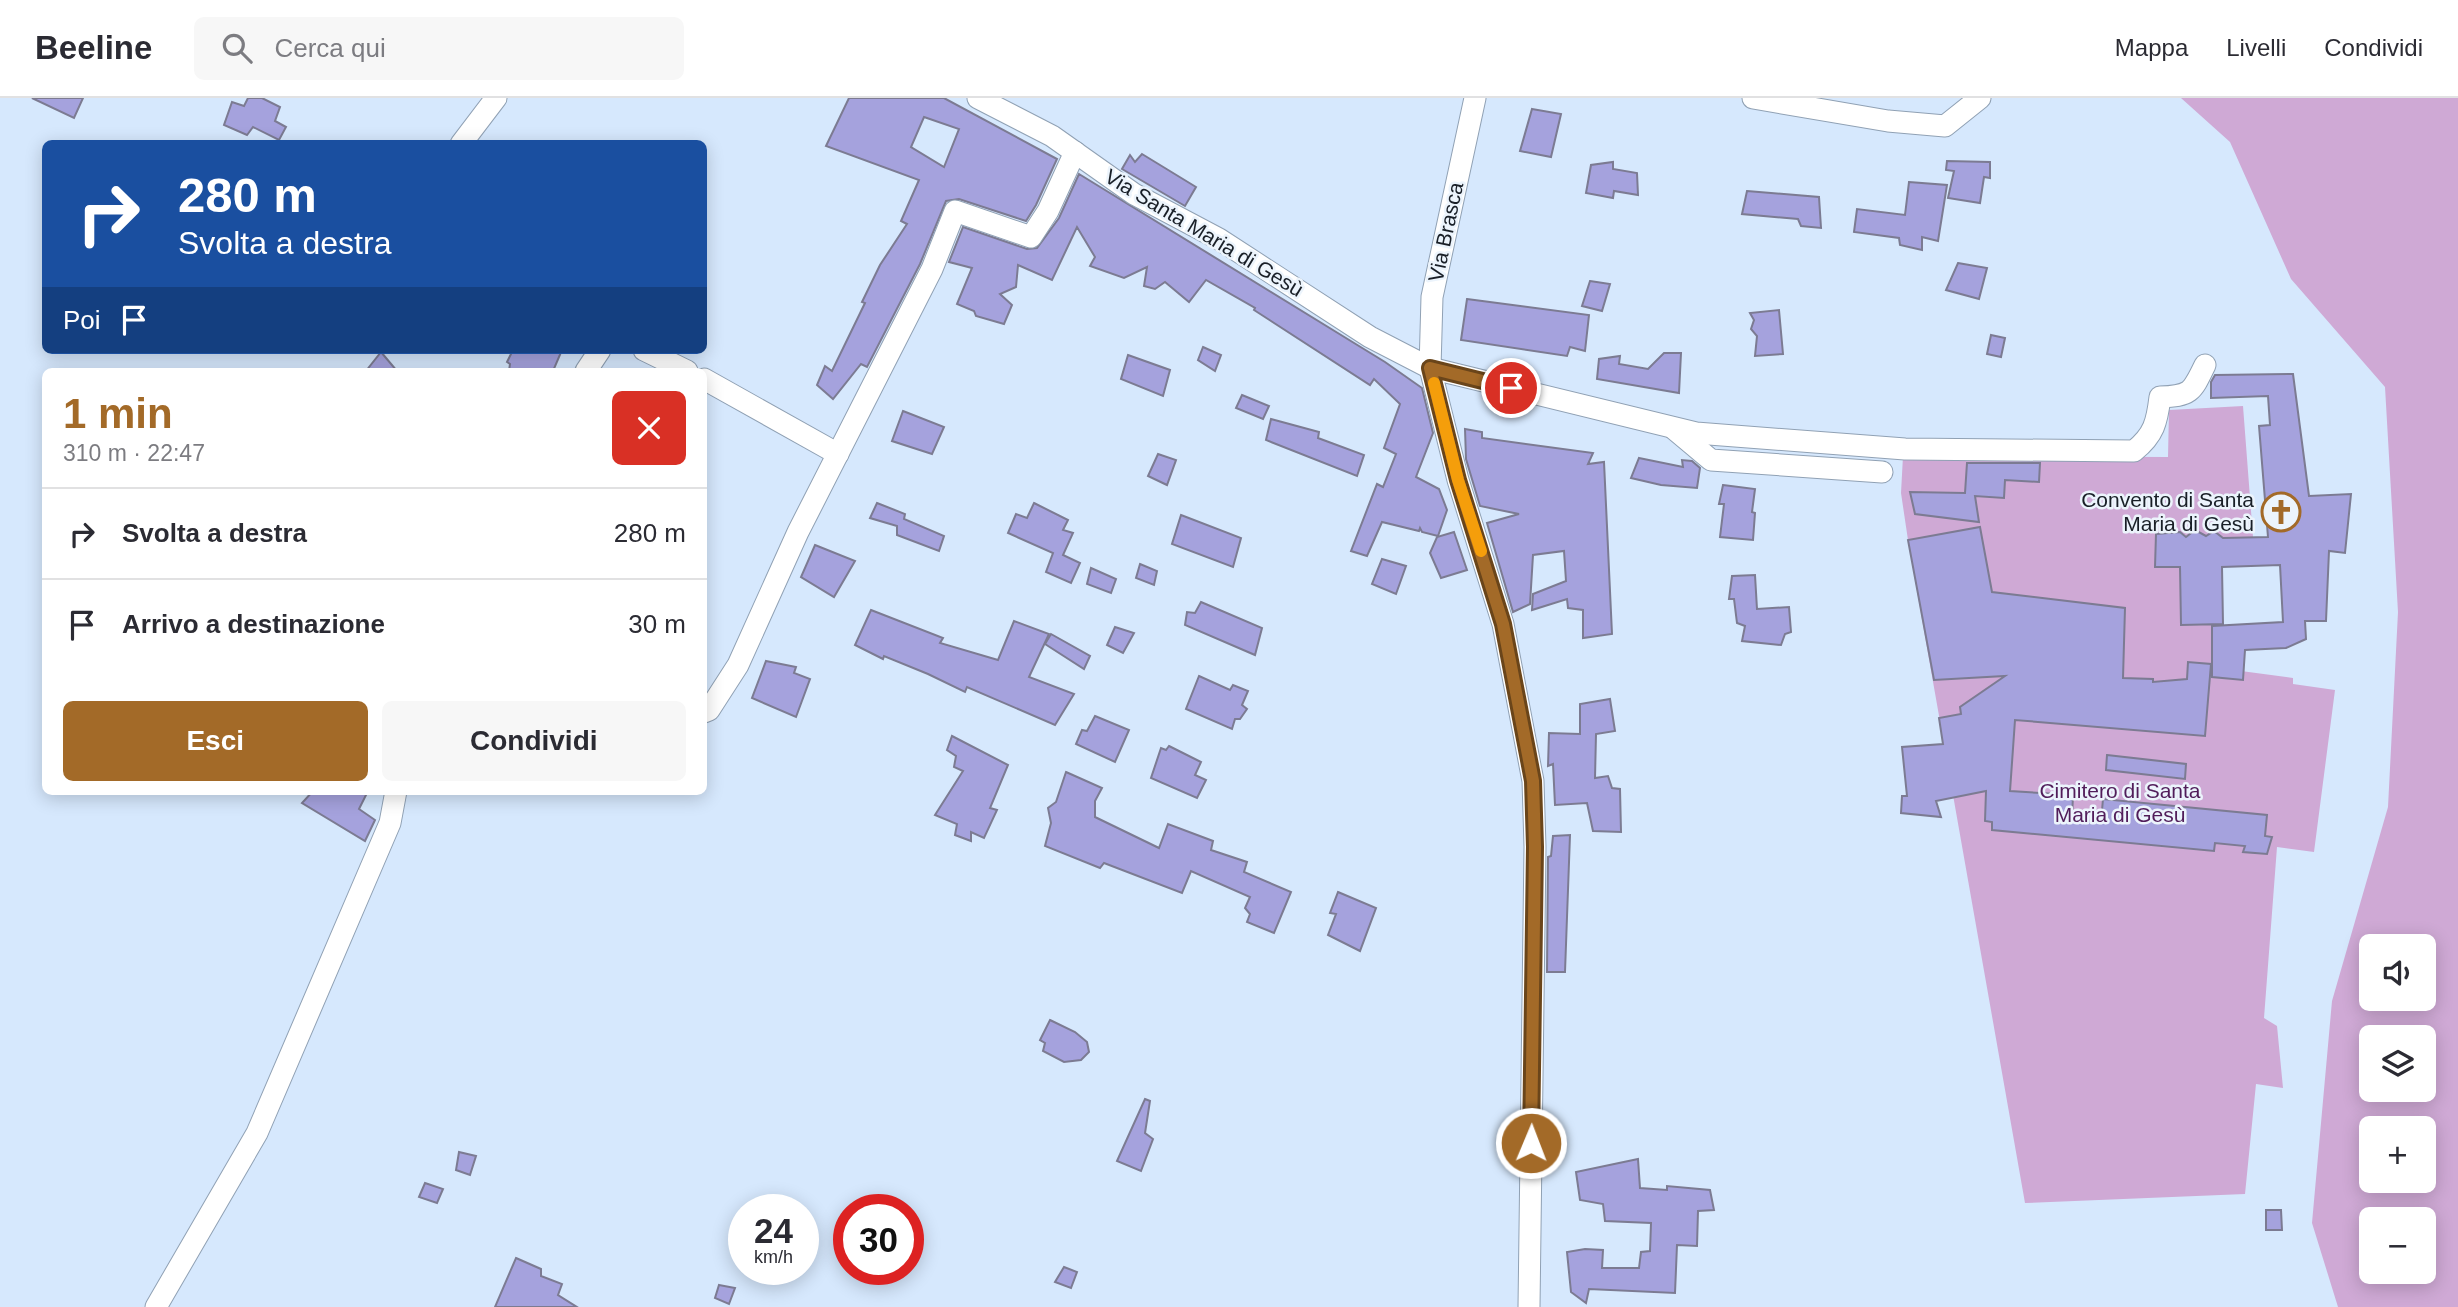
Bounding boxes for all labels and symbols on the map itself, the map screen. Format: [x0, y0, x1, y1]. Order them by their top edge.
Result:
street label: Via Santa Maria di Gesù [1101, 164, 1308, 301]
street label: Via Brasca [1424, 180, 1467, 284]
pin [1481, 358, 1541, 418]
place label: Convento di Santa Maria di Gesù [2081, 488, 2254, 535]
church icon: Convento di Santa Maria di Gesù [2260, 491, 2302, 533]
park label: Cimitero di Santa Maria di Gesù [2039, 779, 2201, 826]
position arrow [1494, 1106, 1568, 1180]
speed limit sign: 30 [833, 1194, 924, 1285]

